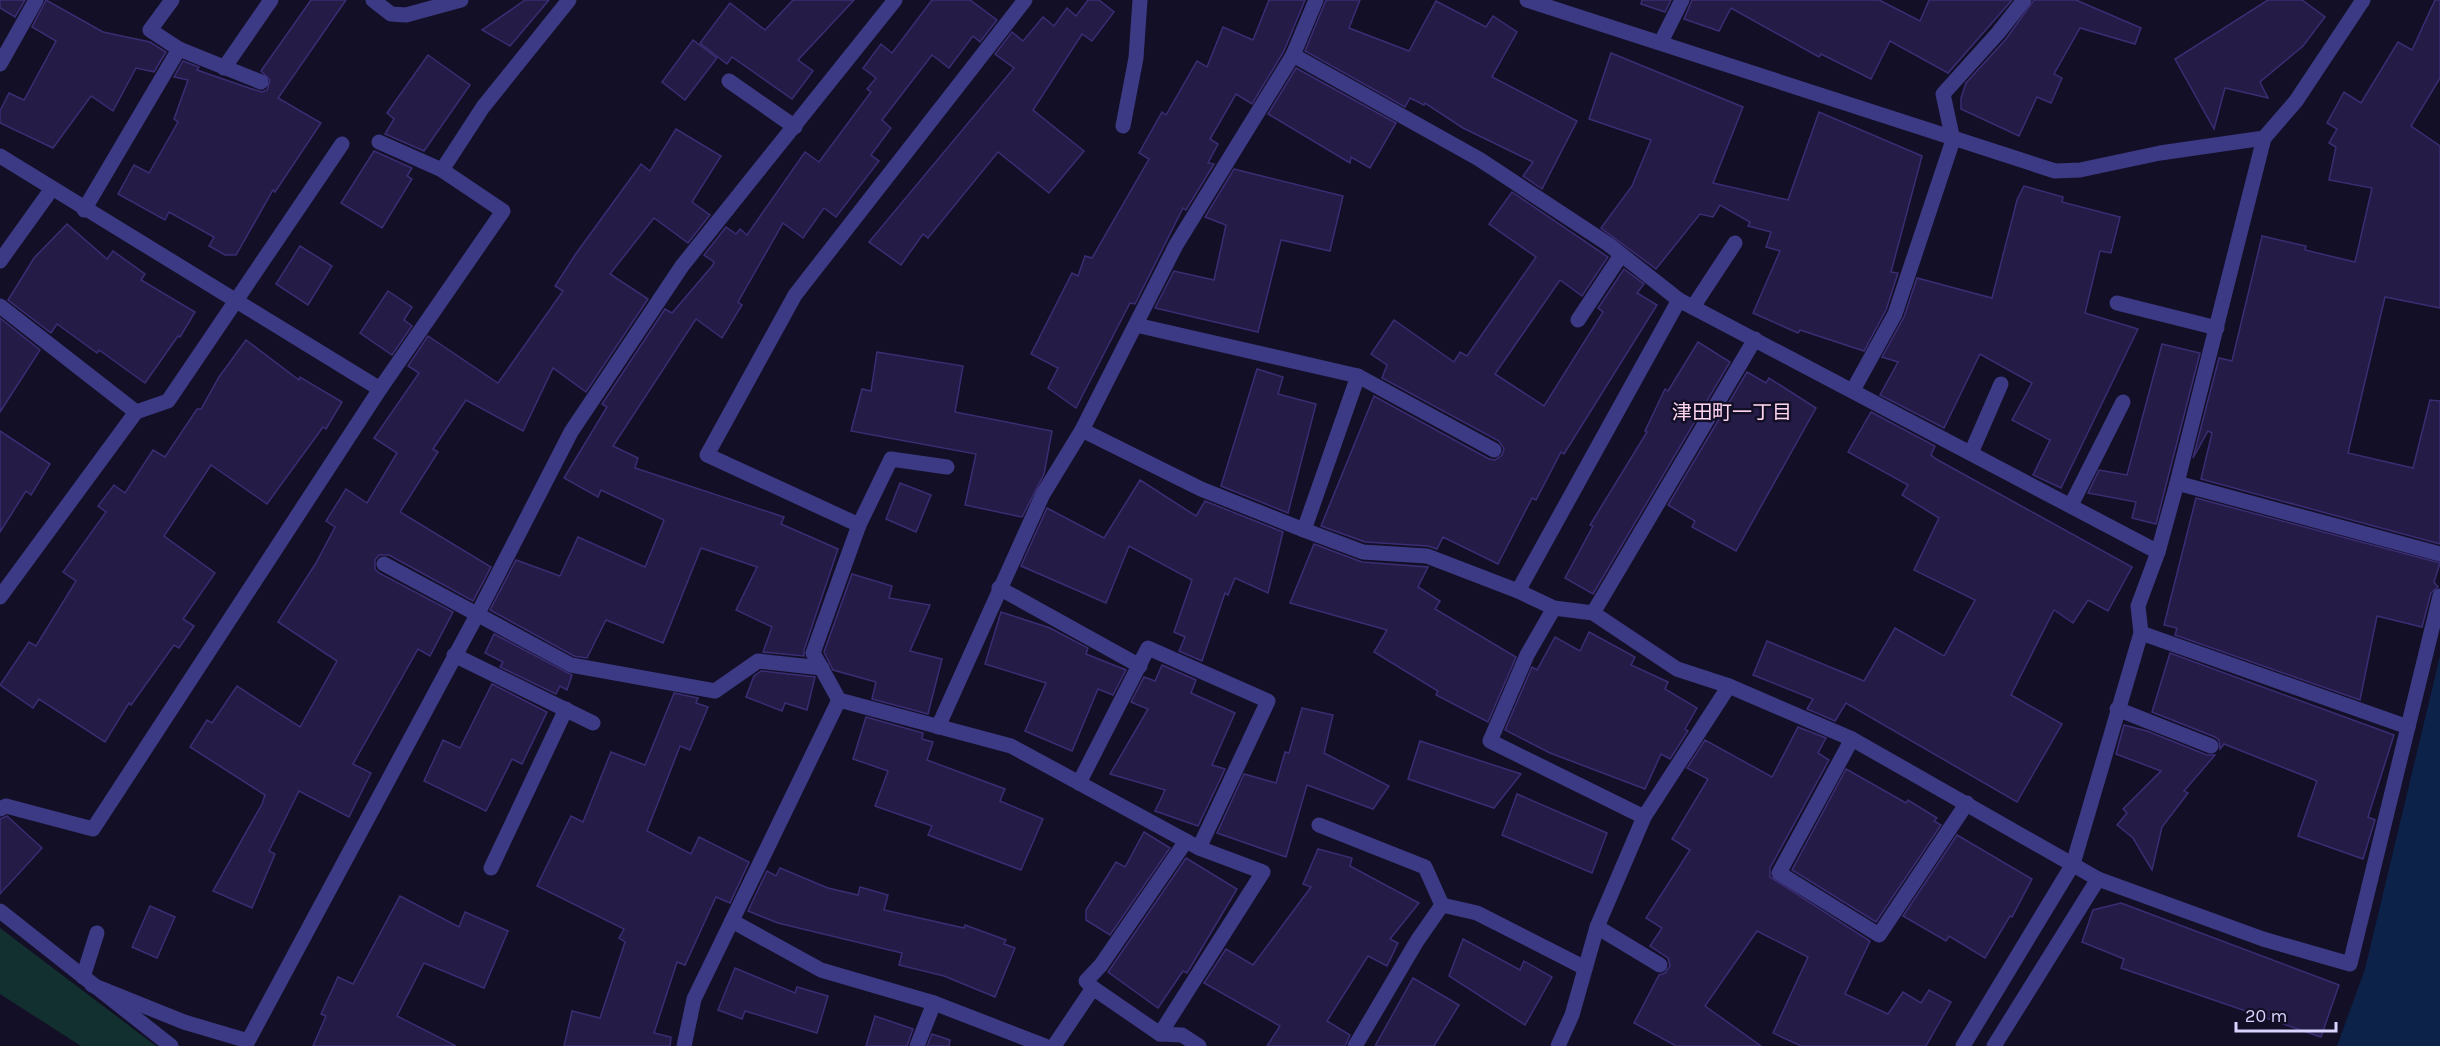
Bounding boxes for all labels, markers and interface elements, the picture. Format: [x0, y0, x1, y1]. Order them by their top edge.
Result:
district label: 津田町一丁目 [1672, 401, 1792, 424]
scale bar [2236, 995, 2336, 1033]
text: 20 m [2245, 1005, 2287, 1027]

